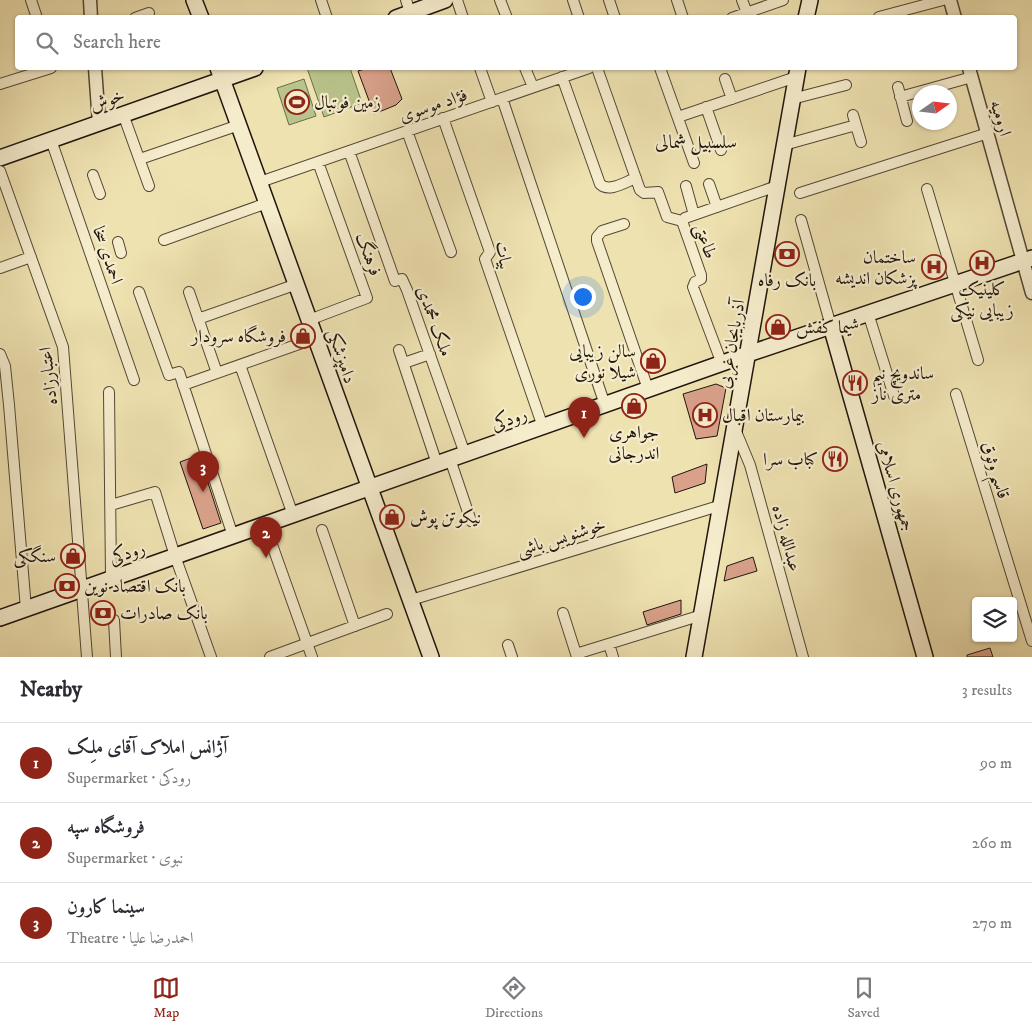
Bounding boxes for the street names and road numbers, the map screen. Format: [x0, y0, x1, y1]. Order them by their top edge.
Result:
street label: خوش [87, 84, 128, 117]
street label: فؤاد موسوی [396, 84, 470, 128]
street label: ارومیه [984, 98, 1016, 139]
street label: طاعتی [688, 221, 721, 262]
street label: احمدی سخا [87, 223, 127, 287]
street label: فرهنگ [350, 229, 388, 279]
street label: بیات [490, 239, 516, 271]
street label: ملک محمدی [411, 283, 457, 360]
street label: آذربایجان غربی [713, 296, 752, 391]
street label: دامپزشکی [321, 326, 361, 387]
street label: اعتبارزاده [35, 346, 63, 406]
street label: رودکی [488, 402, 530, 436]
street label: جمهوری اسلامی [872, 438, 918, 534]
street label: قاسم وثوق [970, 439, 1014, 503]
street label: عبدالله زاده [767, 502, 805, 574]
street label: خوشنویس باشی [514, 514, 609, 563]
street label: رودکی [106, 536, 148, 570]

